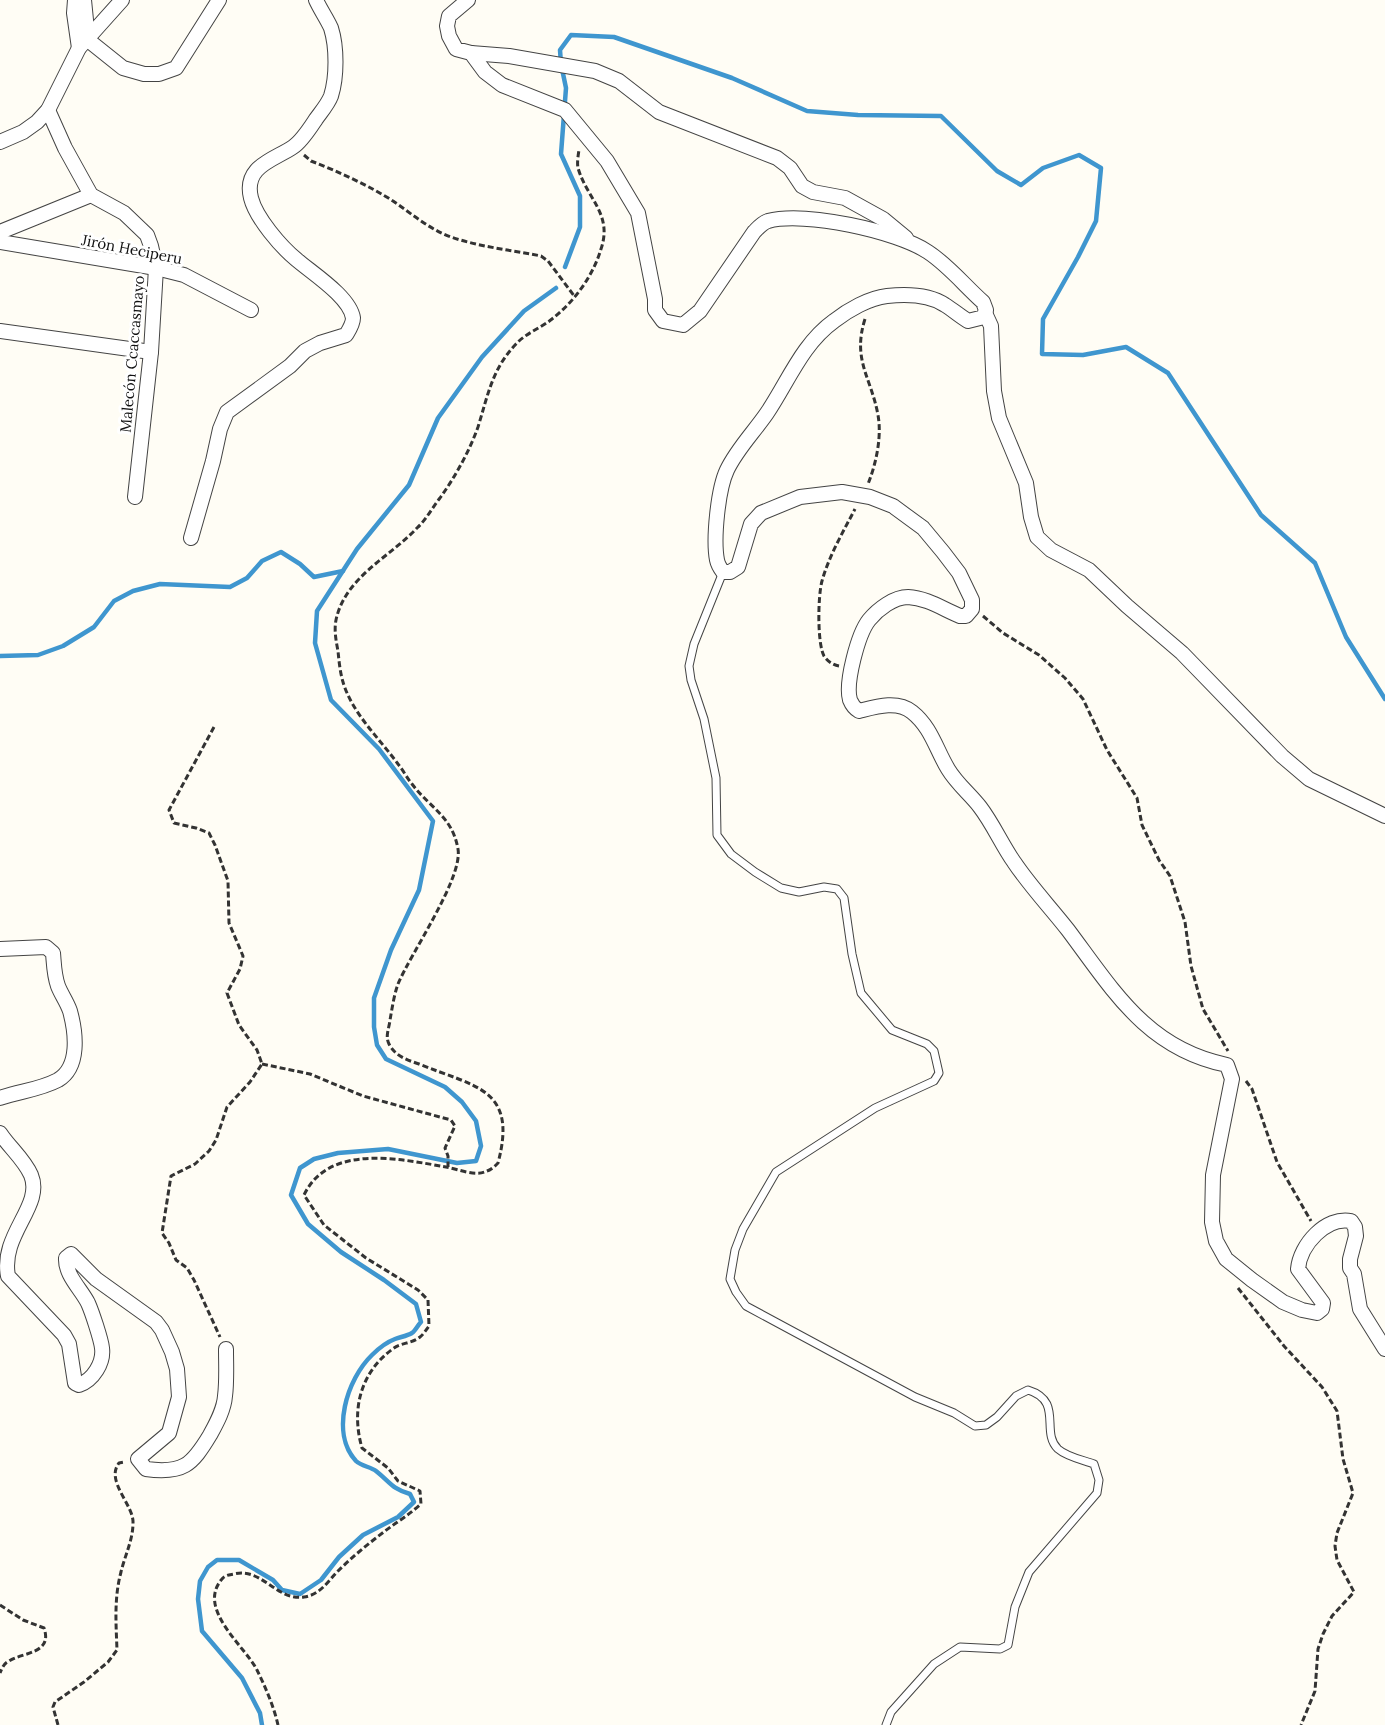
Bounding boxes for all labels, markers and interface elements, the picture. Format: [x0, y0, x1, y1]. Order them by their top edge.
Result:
street label: Jirón Heciperu [79, 230, 184, 268]
street label: Malecón Ccaccasmayo [116, 274, 148, 433]

